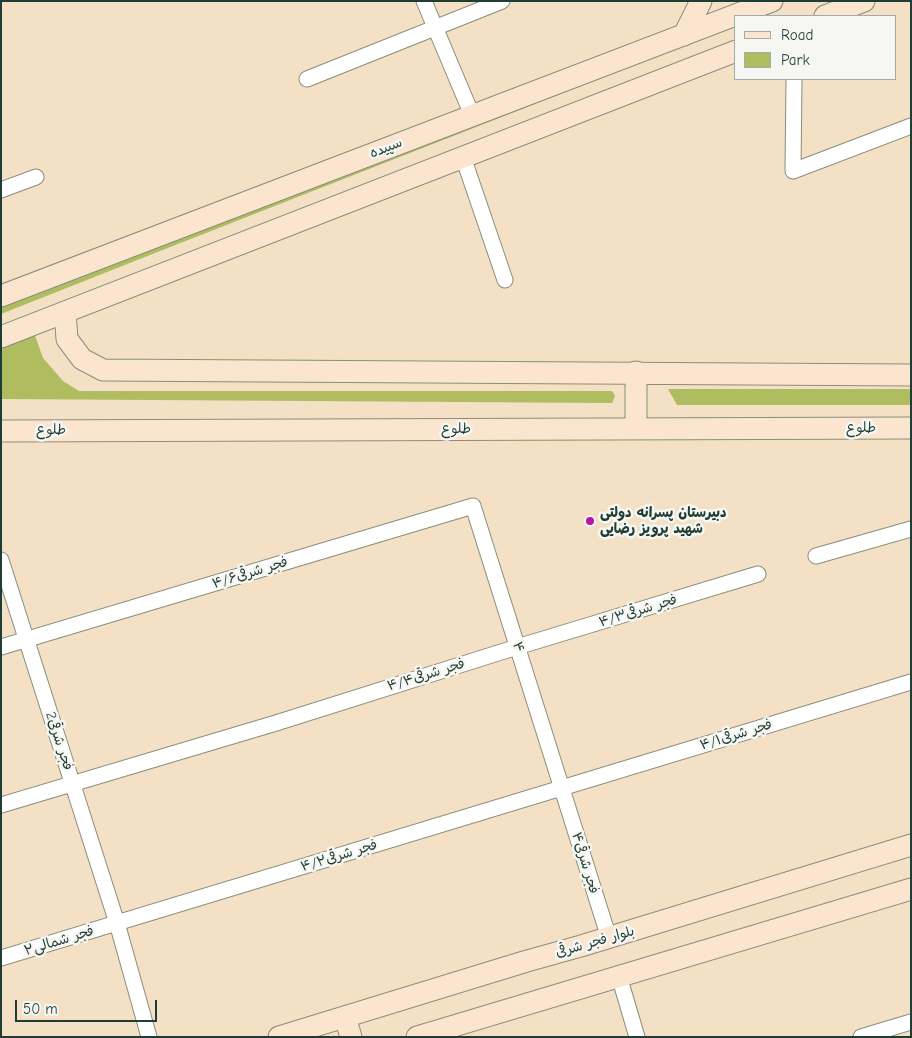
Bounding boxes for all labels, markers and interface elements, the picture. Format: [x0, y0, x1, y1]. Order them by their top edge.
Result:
legend [734, 15, 897, 80]
text: Road [781, 26, 813, 44]
text: Park [781, 51, 810, 69]
street label: سپیده [367, 134, 405, 162]
street label: طلوع [846, 420, 876, 436]
street label: طلوع [441, 421, 471, 437]
street label: طلوع [36, 422, 66, 438]
place label: دبیرستان پسرانه دولتی شهید پرویز رضایی [600, 505, 727, 538]
marker: دبیرستان پسرانه دولتی شهید پرویز رضایی [584, 515, 596, 527]
street label: فجر شرقی۴/۶ [210, 554, 290, 592]
street label: فجر شرقی۴/۳ [597, 591, 679, 631]
street label: ۴ [508, 640, 528, 654]
street label: فجر شرقی۴/۴ [385, 655, 467, 695]
street label: 2فجر شرقی [42, 710, 76, 772]
street label: فجر شرقی۴/۱ [698, 716, 774, 754]
street label: فجر شرقی۴ [568, 830, 602, 896]
street label: فجر شرقی۴/۲ [299, 836, 379, 876]
street label: فجر شمالی۲ [22, 922, 96, 960]
street label: بلوار فجر شرقی [554, 923, 636, 961]
scale bar [18, 990, 160, 1022]
text: 50 m [23, 1000, 58, 1018]

